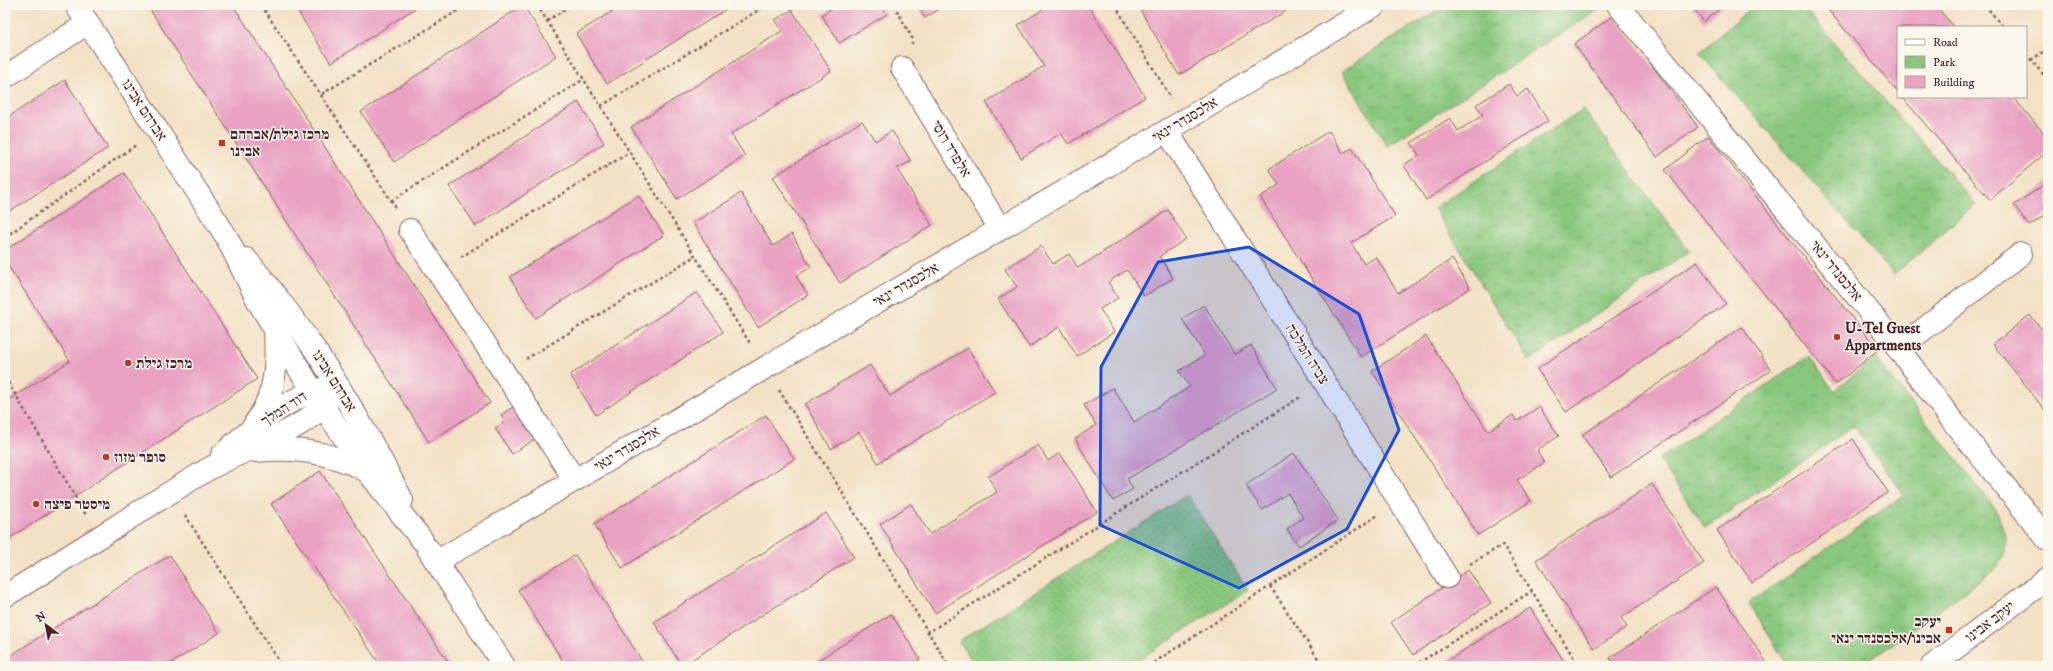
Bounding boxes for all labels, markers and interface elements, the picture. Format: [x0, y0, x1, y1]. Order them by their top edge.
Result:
legend [1897, 26, 2027, 98]
text: Road [1933, 35, 1958, 50]
text: Park [1933, 55, 1955, 70]
street label: אברהם אבינו [117, 75, 171, 145]
text: Building [1933, 75, 1974, 90]
street label: אלכסנדר ינאי [1149, 93, 1221, 147]
street label: אלפרד רוסי [927, 117, 975, 181]
place label: מרכז גילת/אברהם אבינו [230, 125, 329, 161]
marker: מרכז גילת/אברהם אבינו [217, 138, 227, 148]
street label: אלכסנדר ינאי [1806, 237, 1866, 305]
street label: אלכסנדר ינאי [870, 258, 942, 312]
place label: U-Tel Guest Appartments [1844, 319, 1921, 355]
street label: צביה המלכה [1281, 320, 1333, 388]
marker: U-Tel Guest Appartments [1832, 332, 1842, 342]
street label: אברהם אבינו [307, 346, 361, 416]
place label: מרכז גילת [136, 354, 192, 373]
marker: מרכז גילת [123, 358, 133, 368]
street label: דוד המלך [257, 387, 311, 431]
street label: אלכסנדר ינאי [591, 422, 663, 476]
place label: סופר מזוז [114, 448, 166, 467]
marker: סופר מזוז [101, 452, 111, 462]
place label: מיסטר פיצה [44, 495, 110, 514]
marker: מיסטר פיצה [31, 499, 41, 509]
street label: יעקב אבינו [1961, 597, 2019, 647]
north arrow [26, 605, 66, 645]
text: N [34, 609, 49, 626]
place label: יעקב אבינו/אלכסנדר ינאי [1831, 612, 1941, 648]
marker: יעקב אבינו/אלכסנדר ינאי [1944, 625, 1954, 635]

